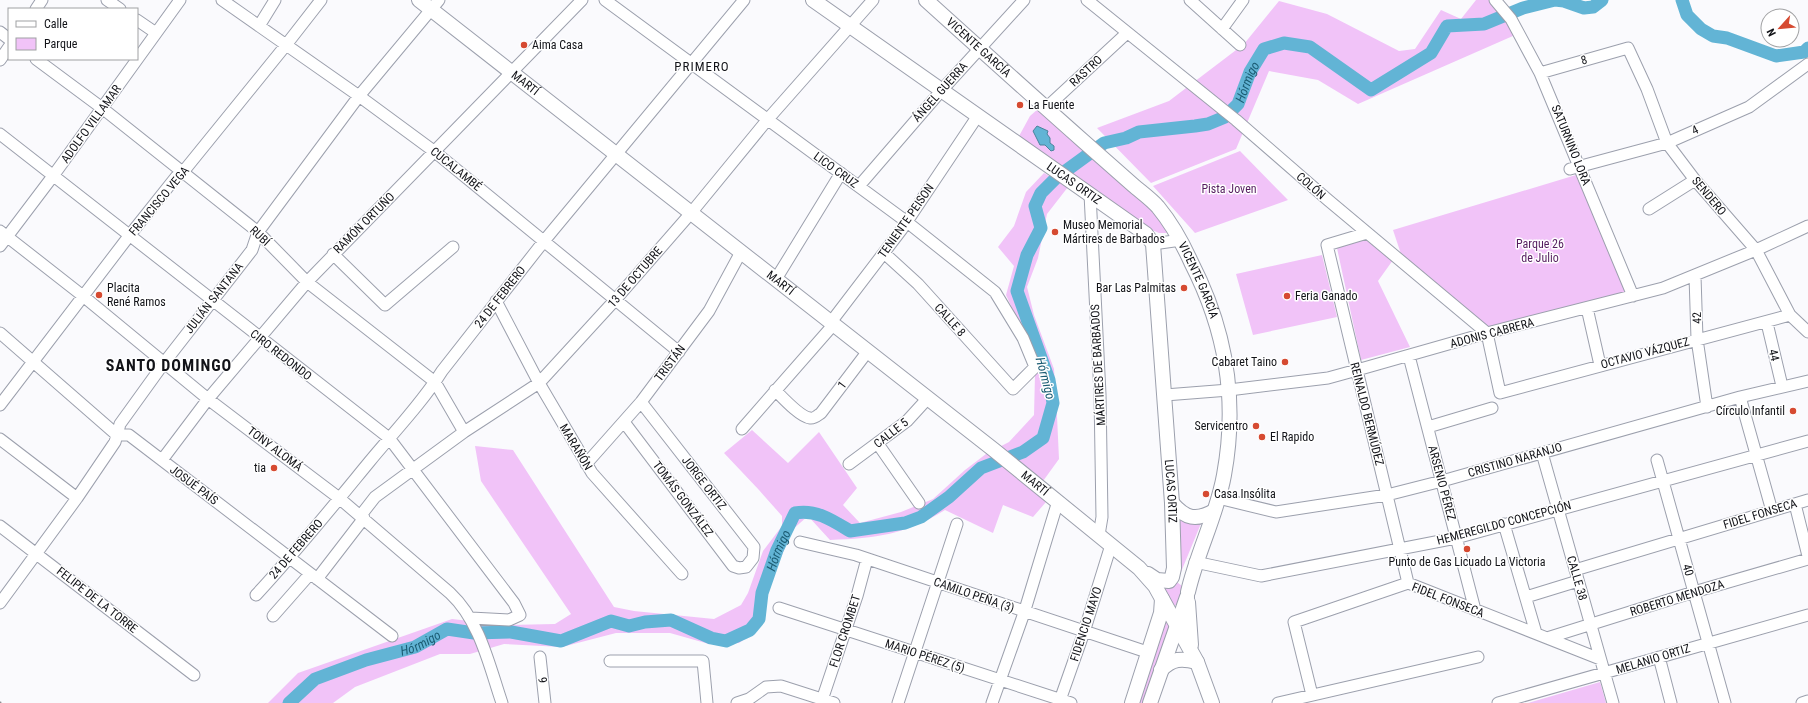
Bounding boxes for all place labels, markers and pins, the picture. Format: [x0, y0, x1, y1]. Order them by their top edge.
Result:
place label: Aima Casa [532, 38, 583, 52]
marker: Aima Casa [519, 40, 529, 50]
place label: La Fuente [1028, 98, 1075, 112]
marker: La Fuente [1015, 100, 1025, 110]
place label: Museo Memorial Mártires de Barbados [1063, 218, 1165, 246]
marker: Museo Memorial Mártires de Barbados [1050, 227, 1060, 237]
place label: Placita René Ramos [107, 281, 166, 309]
place label: Bar Las Palmitas [1096, 281, 1176, 295]
marker: Bar Las Palmitas [1179, 283, 1189, 293]
place label: Feria Ganado [1295, 289, 1358, 303]
marker: Placita René Ramos [94, 290, 104, 300]
marker: Feria Ganado [1282, 291, 1292, 301]
place label: Cabaret Taino [1212, 355, 1277, 369]
marker: Cabaret Taino [1280, 357, 1290, 367]
place label: Círculo Infantil [1716, 404, 1785, 418]
marker: Círculo Infantil [1788, 406, 1798, 416]
place label: Servicentro [1194, 419, 1248, 433]
marker: Servicentro [1251, 421, 1261, 431]
place label: El Rapido [1270, 430, 1314, 444]
marker: El Rapido [1257, 432, 1267, 442]
place label: tia [254, 461, 266, 475]
marker: tia [269, 463, 279, 473]
place label: Casa Insólita [1214, 487, 1276, 501]
marker: Casa Insólita [1201, 489, 1211, 499]
marker: Punto de Gas Licuado La Victoria [1462, 544, 1472, 554]
place label: Punto de Gas Licuado La Victoria [1388, 555, 1546, 569]

